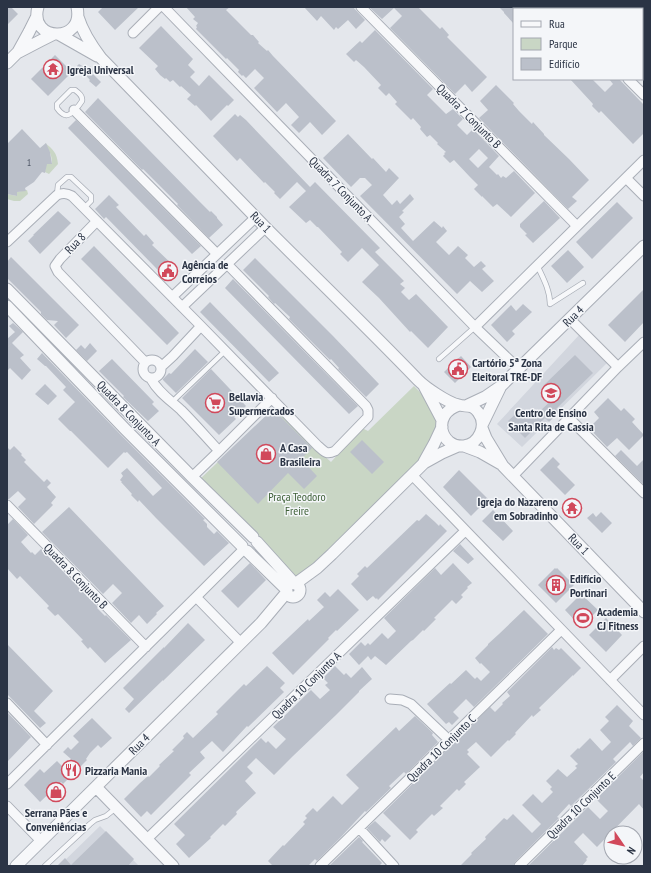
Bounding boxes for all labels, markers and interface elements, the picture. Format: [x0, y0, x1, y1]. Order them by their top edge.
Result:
legend [513, 8, 643, 80]
text: Rua [549, 16, 565, 31]
text: Parque [549, 36, 578, 51]
text: Edifício [549, 56, 580, 71]
temple icon: Igreja Universal [42, 58, 64, 80]
place label: Igreja Universal [67, 62, 134, 77]
street label: Quadra 7 Conjunto B [434, 81, 505, 152]
street label: Quadra 7 Conjunto A [306, 153, 376, 225]
house number: 1 [27, 156, 31, 169]
street label: Rua 1 [247, 208, 275, 236]
street label: Rua 8 [61, 229, 89, 257]
place label: Agência de Correios [181, 257, 228, 286]
public building icon: Agência de Correios [157, 260, 179, 282]
street label: Rua 4 [559, 302, 587, 330]
place label: Cartório 5ª Zona Eleitoral TRE-DF [472, 355, 542, 384]
public building icon: Cartório 5ª Zona Eleitoral TRE-DF [447, 358, 469, 380]
street label: Quadra 8 Conjunto A [94, 377, 164, 449]
school or university icon: Centro de Ensino Santa Rita de Cassia [540, 382, 562, 404]
place label: Bellavia Supermercados [229, 389, 294, 418]
supermarket icon: Bellavia Supermercados [204, 392, 226, 414]
place label: Centro de Ensino Santa Rita de Cassia [508, 405, 594, 434]
place label: A Casa Brasileira [279, 440, 321, 469]
shop icon: A Casa Brasileira [255, 443, 277, 465]
park label: Praça Teodoro Freire [268, 489, 326, 518]
place label: Igreja do Nazareno em Sobradinho [478, 494, 559, 523]
temple icon: Igreja do Nazareno em Sobradinho [561, 497, 583, 519]
street label: Rua 1 [565, 530, 593, 558]
street label: Quadra 8 Conjunto B [41, 540, 111, 612]
place label: Edifício Portinari [570, 571, 608, 600]
building icon: Edifício Portinari [545, 574, 567, 596]
place label: Academia CJ Fitness [596, 604, 639, 633]
sports icon: Academia CJ Fitness [572, 607, 594, 629]
street label: Quadra 10 Conjunto A [268, 648, 344, 722]
street label: Quadra 10 Conjunto C [403, 711, 479, 785]
street label: Rua 4 [125, 730, 153, 758]
restaurant icon: Pizzaria Mania [60, 759, 82, 781]
place label: Pizzaria Mania [85, 763, 147, 778]
street label: Quadra 10 Conjunto E [543, 768, 619, 842]
shop icon: Serrana Pães e Conveniências [45, 781, 67, 803]
place label: Serrana Pães e Conveniências [25, 805, 87, 834]
north arrow [603, 825, 643, 865]
text: N [624, 844, 639, 857]

